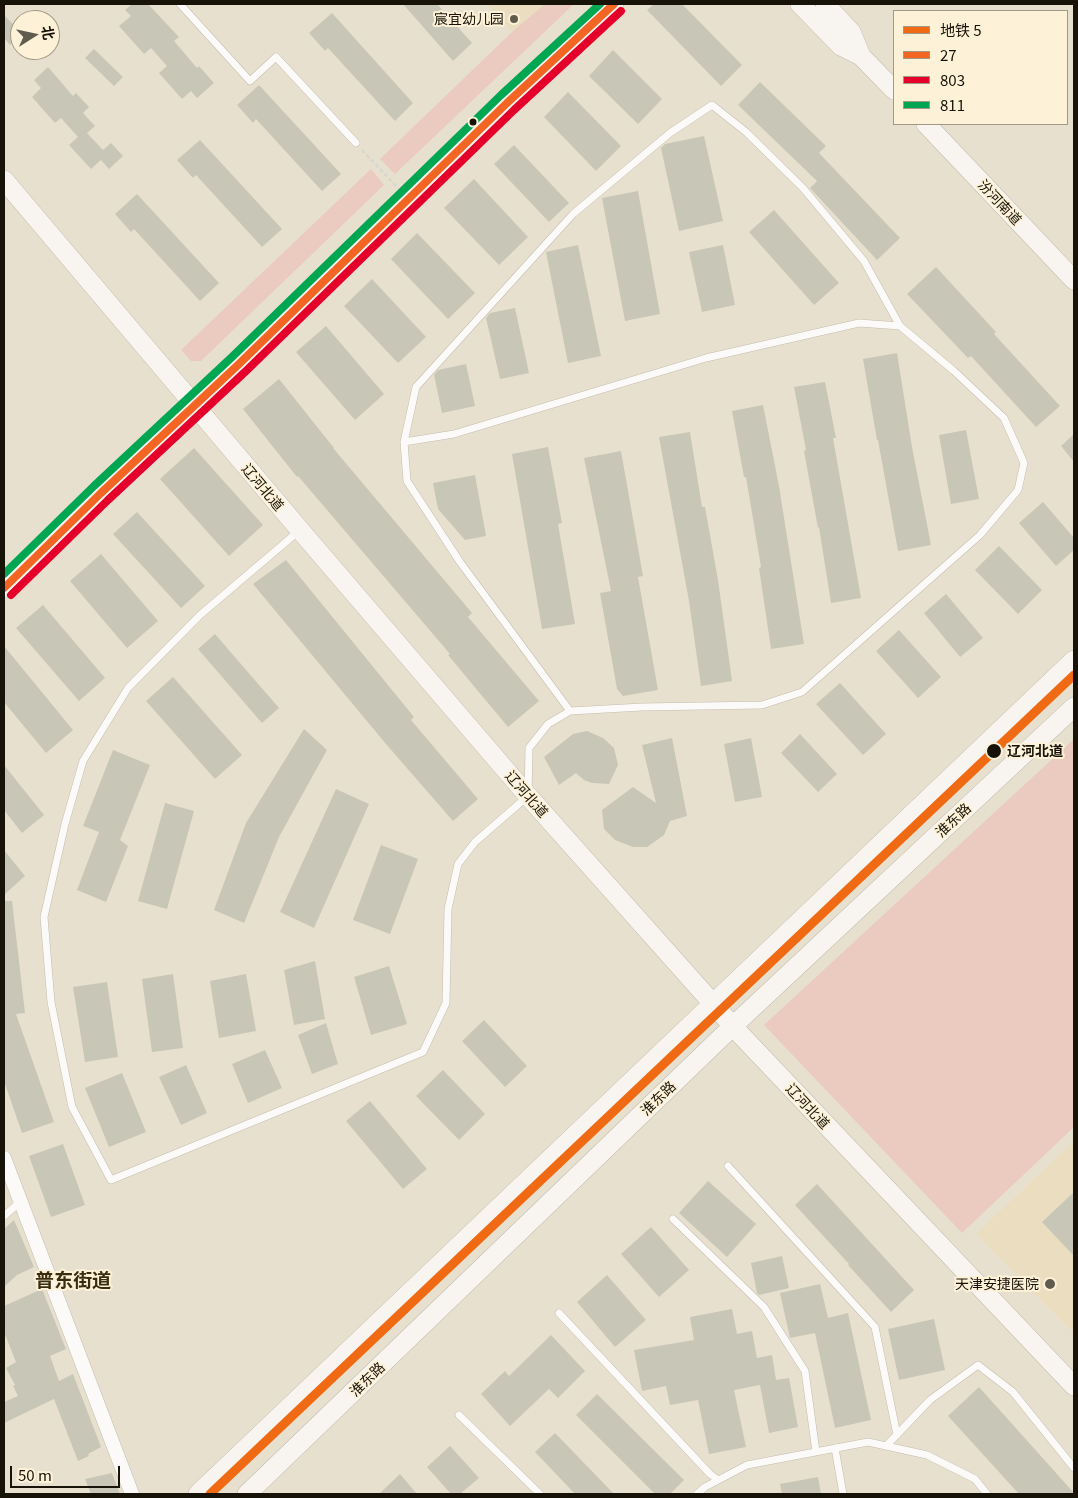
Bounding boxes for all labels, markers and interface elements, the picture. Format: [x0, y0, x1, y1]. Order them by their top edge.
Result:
north arrow [10, 10, 60, 60]
legend [893, 10, 1068, 125]
place label: 宸宜幼儿园 [434, 11, 504, 27]
marker: 宸宜幼儿园 [508, 13, 520, 25]
text: 地铁 5 [940, 19, 982, 40]
text: 北 [38, 24, 60, 41]
text: 27 [940, 44, 957, 65]
text: 803 [940, 69, 965, 90]
text: 811 [940, 94, 965, 115]
unlabelled marker [468, 117, 478, 127]
street label: 汾河南道 [975, 176, 1025, 228]
street label: 辽河北道 [239, 460, 287, 514]
marker: 辽河北道 [985, 742, 1003, 760]
place label: 辽河北道 [1007, 743, 1063, 759]
street label: 辽河北道 [502, 767, 552, 821]
street label: 淮东路 [932, 800, 974, 840]
street label: 淮东路 [637, 1077, 679, 1119]
street label: 辽河北道 [783, 1080, 833, 1132]
district label: 普东街道 [35, 1269, 111, 1291]
place label: 天津安捷医院 [955, 1276, 1039, 1292]
marker: 天津安捷医院 [1043, 1277, 1057, 1291]
street label: 淮东路 [346, 1358, 388, 1400]
scale bar [12, 1456, 122, 1488]
text: 50 m [18, 1464, 52, 1485]

